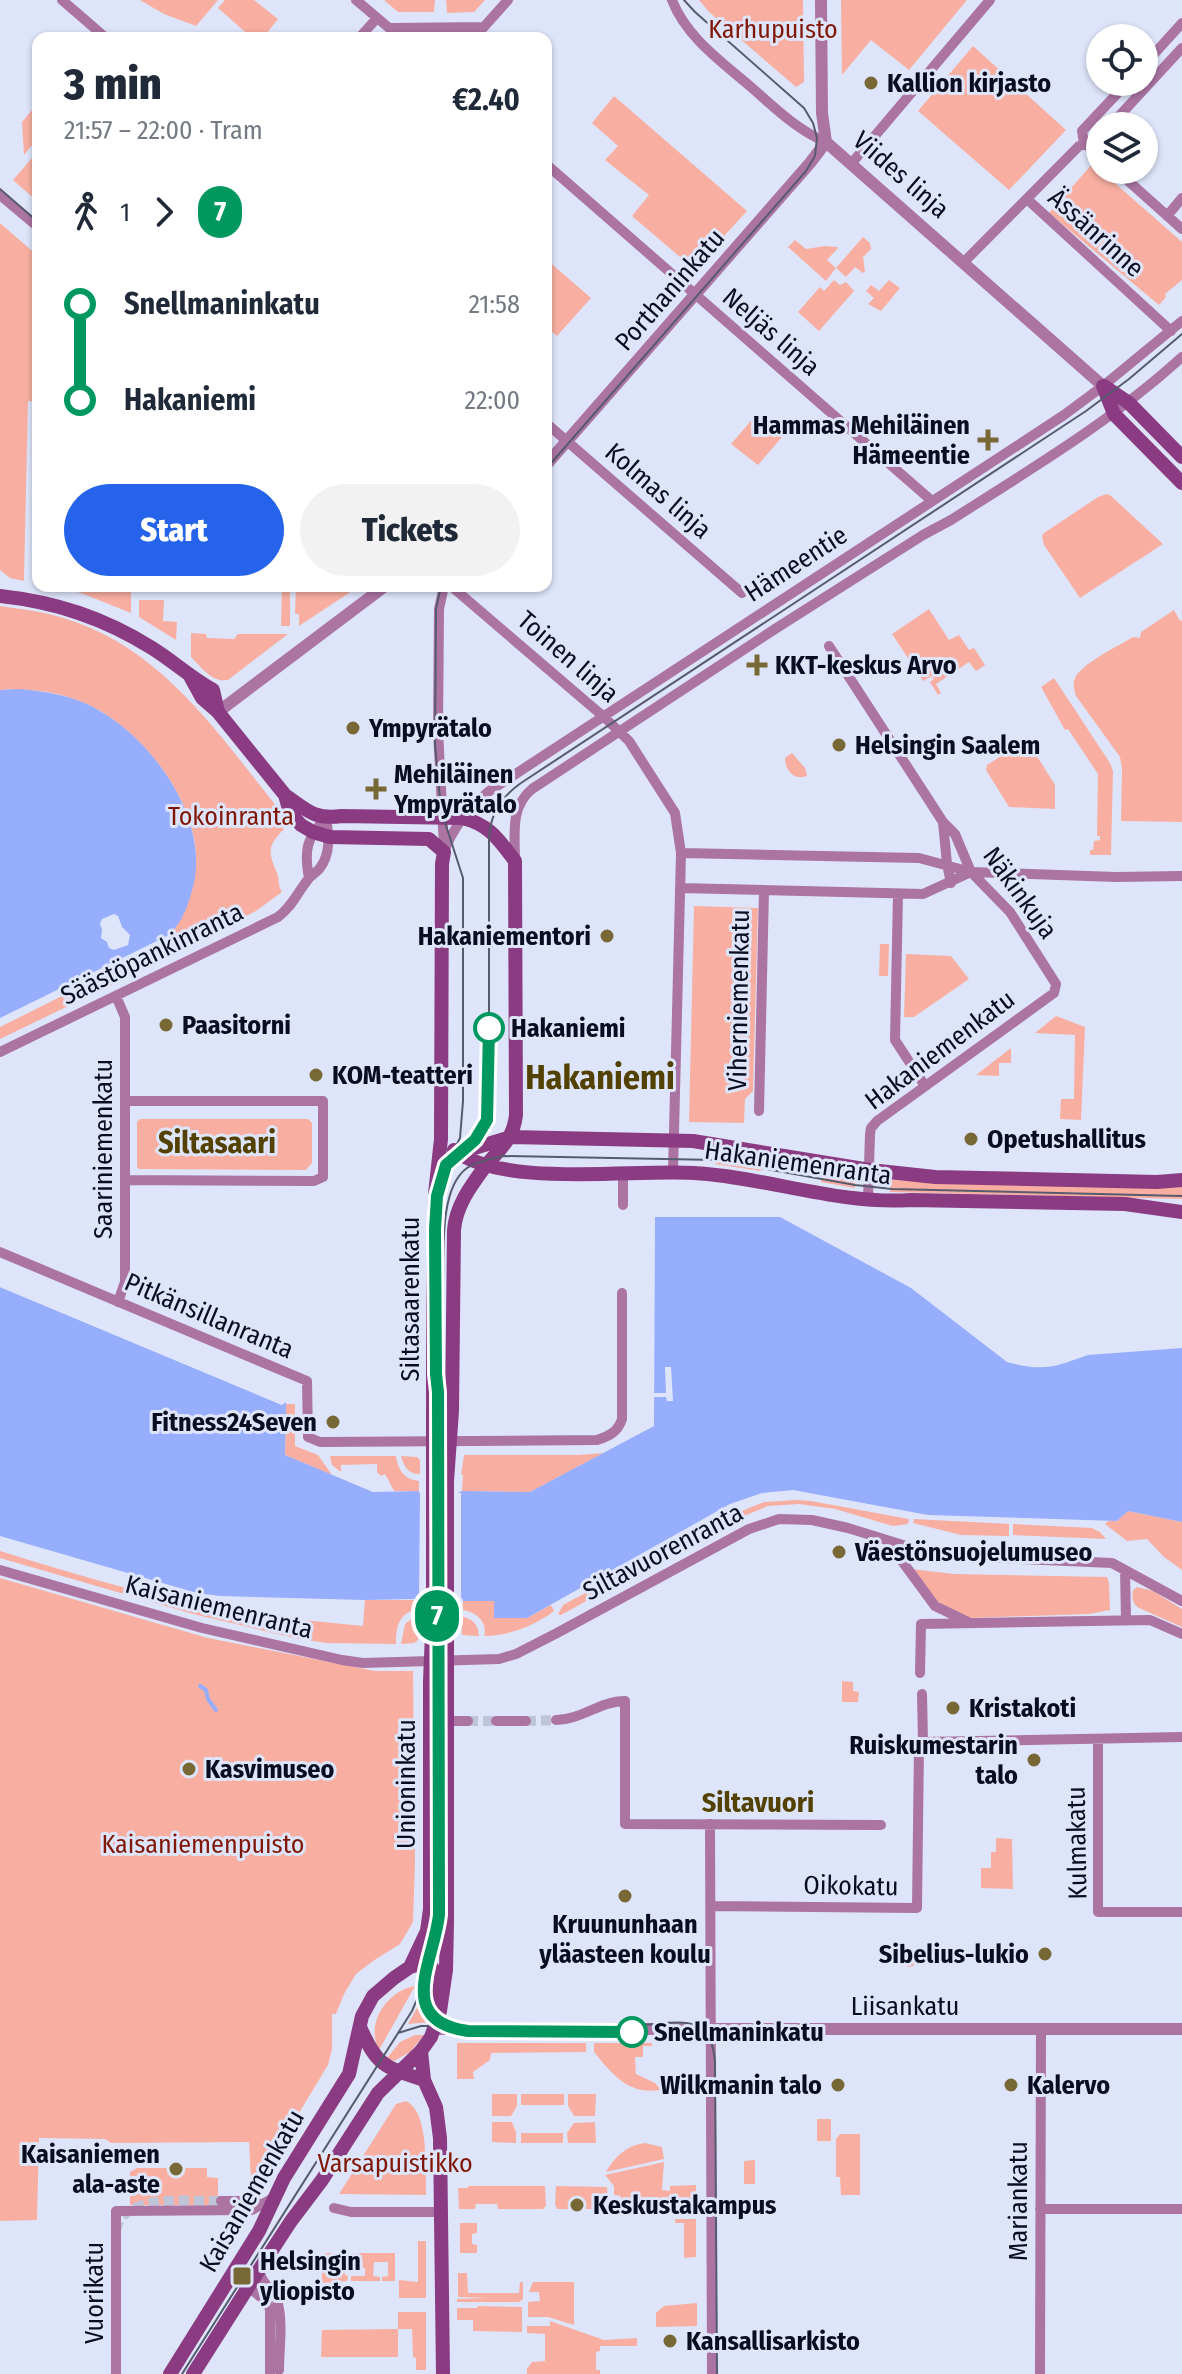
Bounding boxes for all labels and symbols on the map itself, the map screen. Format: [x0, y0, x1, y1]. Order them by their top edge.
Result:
park label: Karhupuisto [708, 14, 838, 45]
place label: Kallion kirjasto [887, 68, 1051, 99]
marker: Kallion kirjasto [862, 74, 880, 92]
street label: Viides linja [847, 125, 955, 225]
street label: Ässänrinne [1042, 182, 1150, 284]
street label: Porthaninkatu [609, 223, 731, 357]
street label: Neljäs linja [716, 282, 826, 382]
place label: Hammas Mehiläinen Hämeentie [753, 410, 970, 471]
marker: Hammas Mehiläinen Hämeentie [977, 429, 999, 451]
street label: Kolmas linja [599, 437, 717, 545]
street label: Hämeentie [739, 519, 853, 609]
street label: Toinen linja [511, 605, 625, 709]
place label: KKT-keskus Arvo [775, 650, 957, 681]
marker: KKT-keskus Arvo [746, 654, 768, 676]
place label: Ympyrätalo [368, 713, 492, 744]
marker: Ympyrätalo [344, 719, 362, 737]
place label: Helsingin Saalem [855, 730, 1040, 761]
marker: Helsingin Saalem [830, 736, 848, 754]
place label: Mehiläinen Ympyrätalo [393, 759, 517, 820]
marker: Mehiläinen Ympyrätalo [365, 778, 387, 800]
park label: Tokoinranta [168, 801, 294, 832]
street label: Näkinkuja [976, 841, 1064, 945]
street label: Säästöpankinranta [56, 896, 248, 1012]
street label: Viherniemenkatu [722, 909, 756, 1091]
place label: Hakaniementori [418, 921, 591, 952]
marker: Hakaniementori [598, 927, 616, 945]
street label: Hakaniemenkatu [859, 984, 1021, 1116]
place label: Paasitorni [182, 1010, 291, 1041]
marker: Hakaniemi [474, 1013, 504, 1043]
place label: Hakaniemi [511, 1013, 625, 1044]
marker: Paasitorni [157, 1016, 175, 1034]
district label: Hakaniemi [525, 1057, 675, 1098]
street label: Saariniemenkatu [88, 1059, 119, 1239]
place label: KOM-teatteri [332, 1060, 473, 1091]
marker: KOM-teatteri [307, 1066, 325, 1084]
place label: Opetushallitus [987, 1124, 1146, 1155]
district label: Siltasaari [158, 1125, 276, 1161]
marker: Opetushallitus [962, 1130, 980, 1148]
street label: Hakaniemenranta [703, 1135, 893, 1191]
street label: Siltasaarenkatu [395, 1217, 426, 1381]
street label: Pitkänsillanranta [120, 1267, 298, 1365]
place label: Fitness24Seven [151, 1407, 317, 1438]
marker: Fitness24Seven [324, 1413, 342, 1431]
street label: Siltavuorenranta [578, 1497, 748, 1607]
place label: Väestönsuojelumuseo [854, 1537, 1092, 1568]
marker: Väestönsuojelumuseo [830, 1543, 848, 1561]
street label: Kaisaniemenranta [122, 1569, 316, 1645]
line badge: 7 [411, 1590, 463, 1642]
place label: Kristakoti [969, 1693, 1076, 1724]
marker: Kristakoti [944, 1699, 962, 1717]
street label: Unioninkatu [391, 1719, 422, 1849]
place label: Ruiskumestarin talo [849, 1730, 1018, 1791]
marker: Ruiskumestarin talo [1025, 1751, 1043, 1769]
place label: Kasvimuseo [205, 1754, 335, 1785]
marker: Kasvimuseo [180, 1760, 198, 1778]
district label: Siltavuori [702, 1786, 814, 1819]
street label: Kulmakatu [1061, 1786, 1093, 1900]
park label: Kaisaniemenpuisto [101, 1829, 305, 1860]
street label: Oikokatu [803, 1870, 899, 1902]
marker: Kruununhaan yläasteen koulu [616, 1887, 634, 1905]
place label: Kruununhaan yläasteen koulu [538, 1909, 711, 1970]
place label: Sibelius-lukio [879, 1939, 1029, 1970]
marker: Sibelius-lukio [1036, 1945, 1054, 1963]
street label: Liisankatu [851, 1991, 959, 2022]
marker: Snellmaninkatu [617, 2017, 647, 2047]
place label: Snellmaninkatu [654, 2017, 824, 2048]
place label: Wilkmanin talo [660, 2070, 822, 2101]
place label: Kalervo [1027, 2070, 1110, 2101]
marker: Wilkmanin talo [829, 2076, 847, 2094]
marker: Kalervo [1002, 2076, 1020, 2094]
street label: Kaisaniemenkatu [193, 2104, 311, 2278]
place label: Kaisaniemen ala-aste [21, 2139, 160, 2200]
street label: Mariankatu [1003, 2141, 1034, 2261]
park label: Varsapuistikko [317, 2148, 473, 2179]
marker: Kaisaniemen ala-aste [167, 2160, 185, 2178]
place label: Keskustakampus [593, 2190, 777, 2221]
marker: Keskustakampus [568, 2196, 586, 2214]
street label: Vuorikatu [79, 2242, 110, 2344]
place label: Helsingin yliopisto [259, 2246, 361, 2307]
marker: Helsingin yliopisto [231, 2265, 253, 2287]
place label: Kansallisarkisto [686, 2326, 860, 2357]
marker: Kansallisarkisto [661, 2332, 679, 2350]

